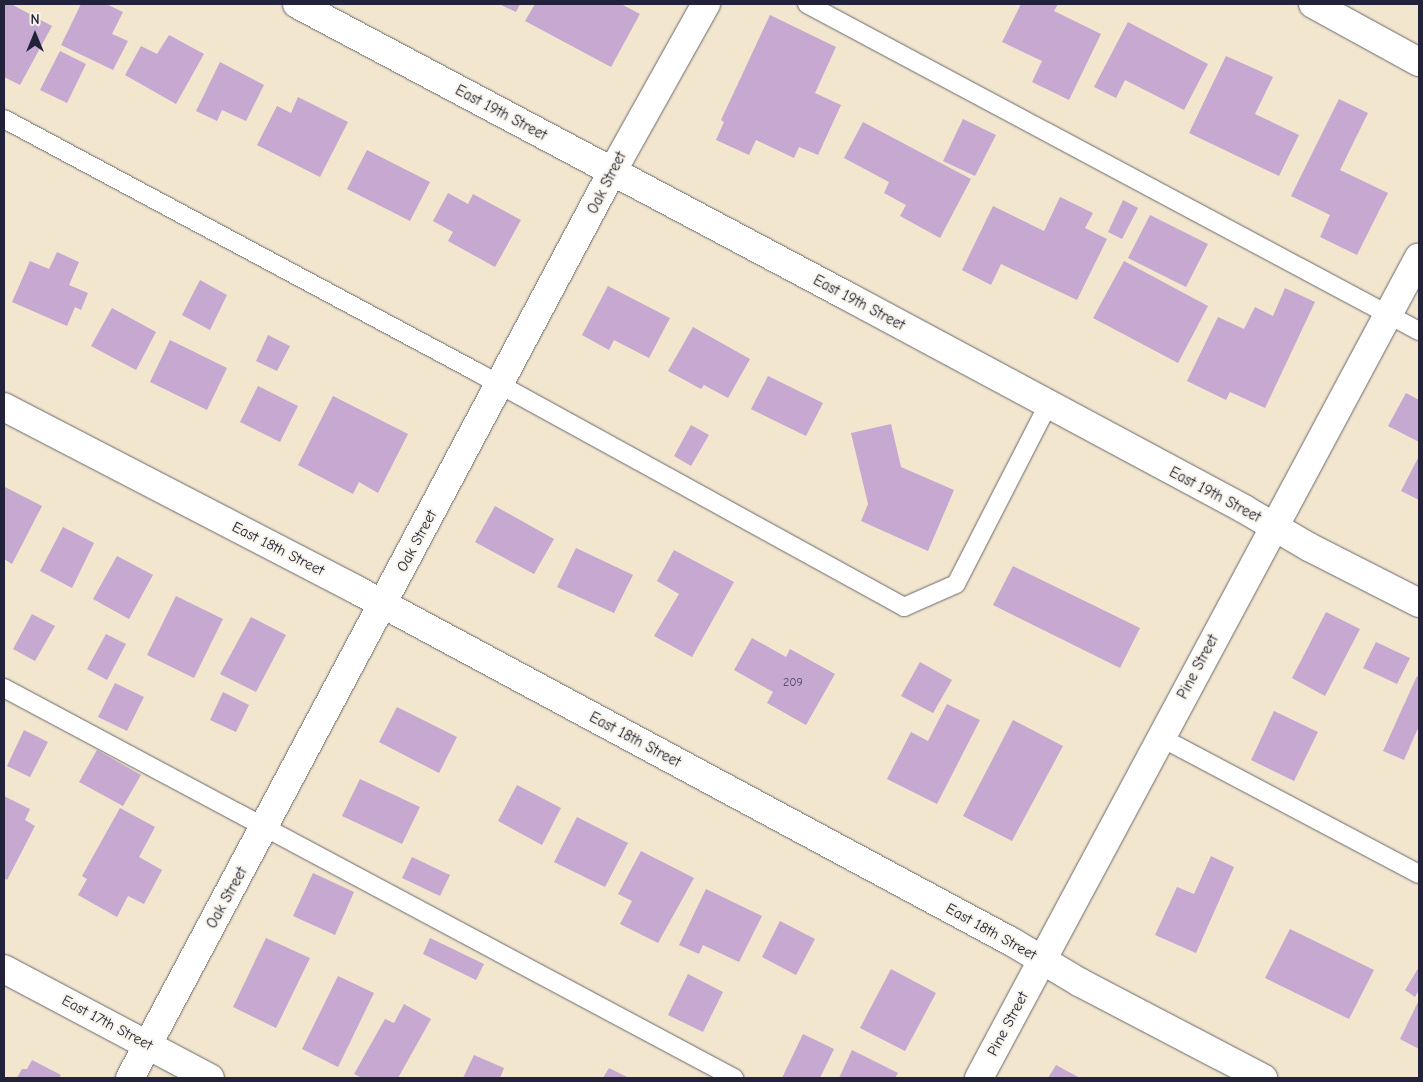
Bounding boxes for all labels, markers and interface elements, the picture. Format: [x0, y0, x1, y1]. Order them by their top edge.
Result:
north arrow [10, 10, 60, 60]
text: N [30, 11, 40, 28]
street label: East 19th Street [452, 81, 550, 145]
street label: Oak Street [584, 149, 630, 217]
street label: East 19th Street [810, 271, 908, 335]
street label: East 19th Street [1166, 463, 1264, 527]
street label: Oak Street [393, 507, 441, 575]
street label: East 18th Street [229, 518, 327, 580]
street label: Pine Street [1174, 632, 1222, 702]
house number: 209 [783, 676, 803, 690]
street label: East 18th Street [586, 708, 684, 772]
street label: Oak Street [203, 864, 251, 932]
street label: East 18th Street [943, 900, 1039, 964]
street label: Pine Street [984, 989, 1032, 1059]
street label: East 17th Street [59, 992, 155, 1054]

